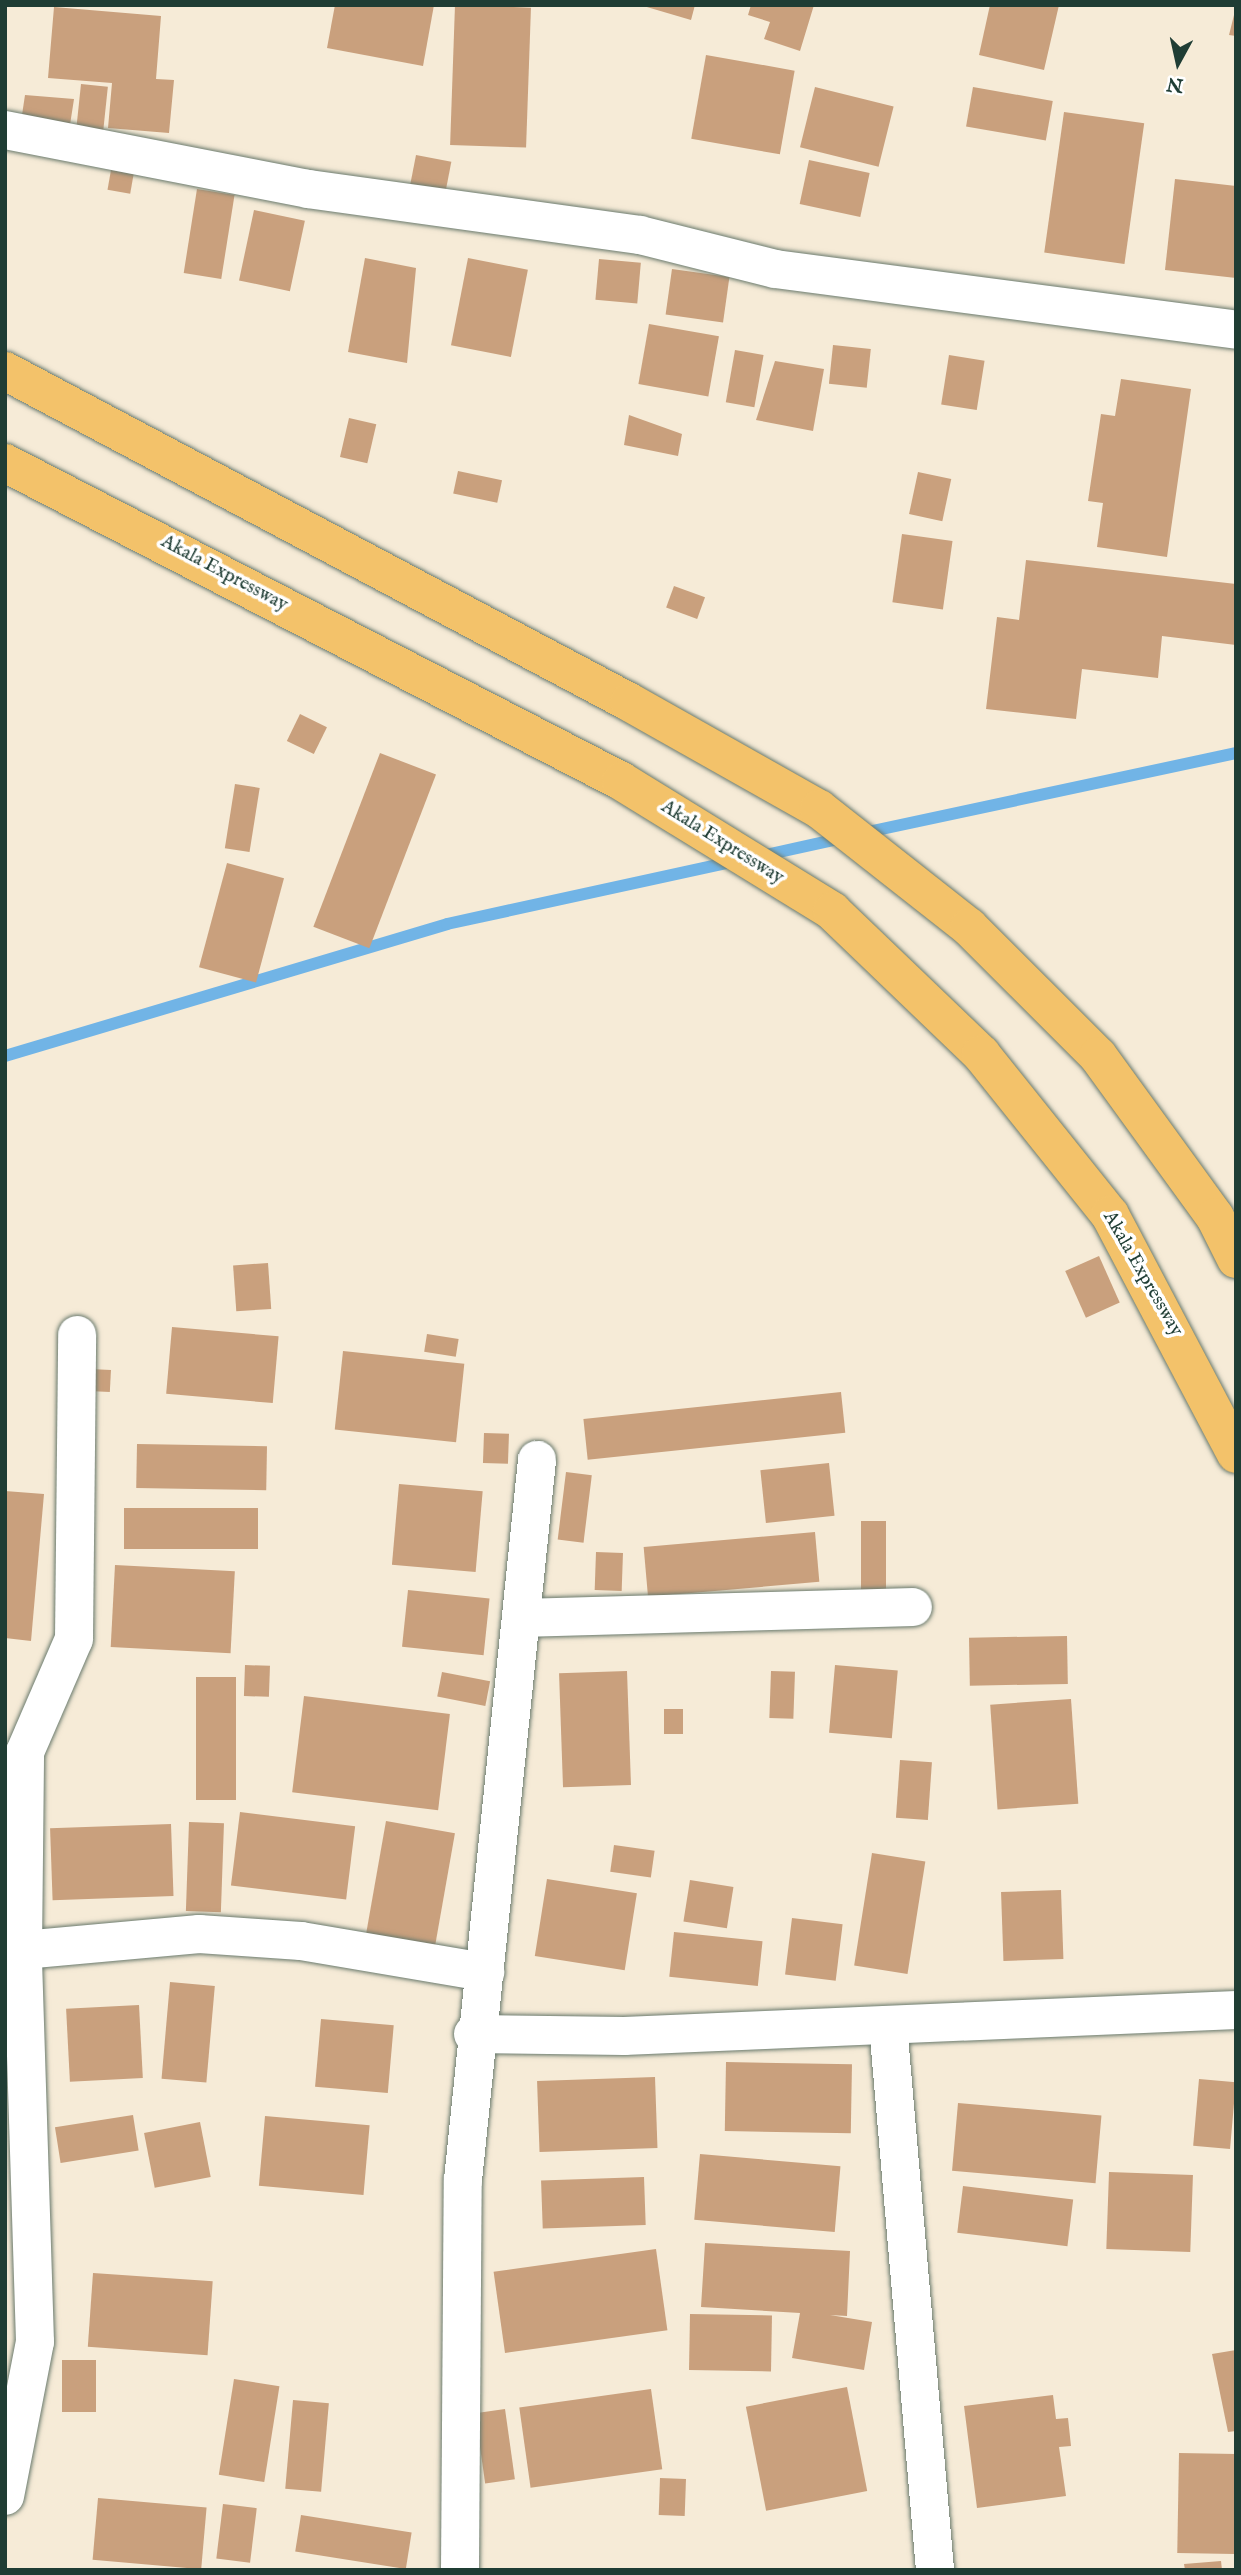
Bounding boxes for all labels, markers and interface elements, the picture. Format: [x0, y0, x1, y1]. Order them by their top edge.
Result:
north arrow [1143, 28, 1213, 98]
text: N [1165, 71, 1185, 97]
street label: Akala Expressway [157, 531, 291, 617]
street label: Akala Expressway [656, 796, 788, 890]
street label: Akala Expressway [1097, 1208, 1187, 1340]

